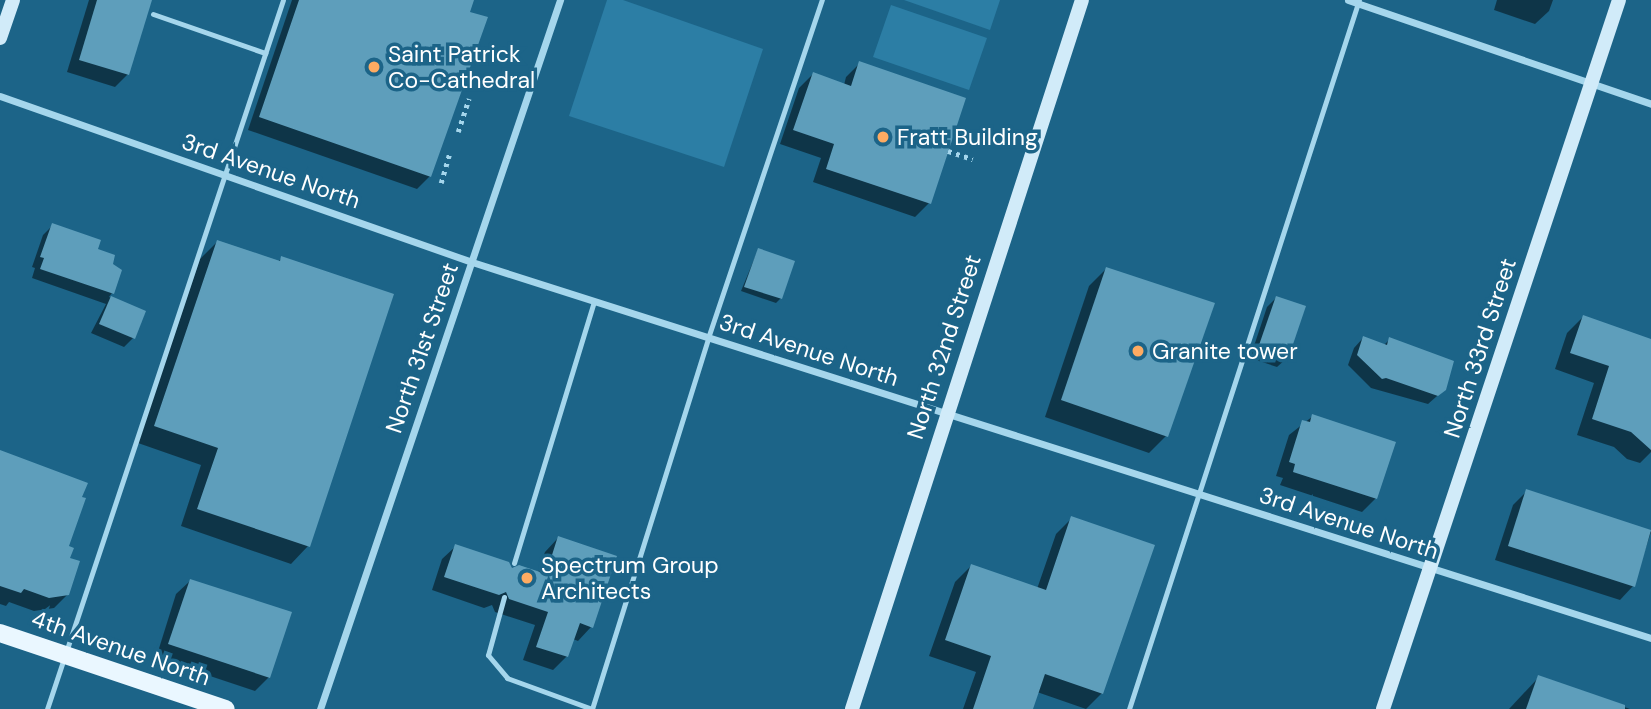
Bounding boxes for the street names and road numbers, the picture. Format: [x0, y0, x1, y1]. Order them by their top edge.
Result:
street label: 3rd Avenue North [178, 128, 364, 214]
street label: North 32nd Street [901, 251, 987, 443]
street label: North 33rd Street [1438, 255, 1522, 441]
street label: North 31st Street [380, 259, 464, 437]
street label: 3rd Avenue North [716, 308, 902, 392]
street label: 3rd Avenue North [1256, 481, 1442, 565]
street label: 4th Avenue North [28, 605, 214, 691]

